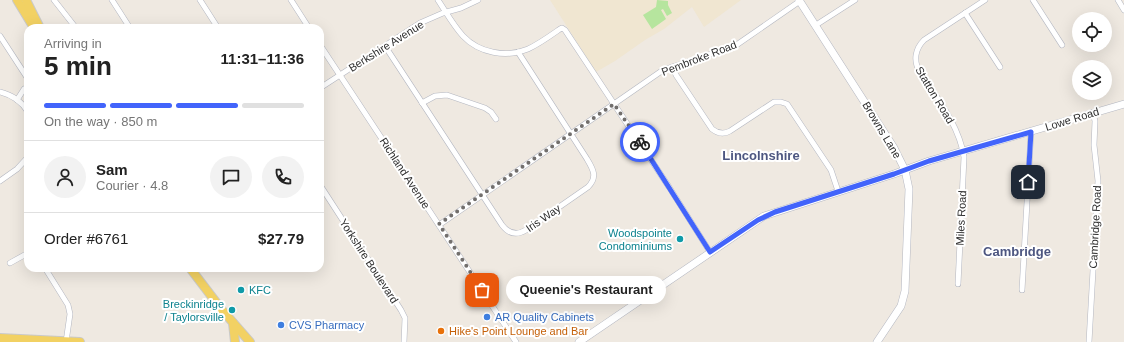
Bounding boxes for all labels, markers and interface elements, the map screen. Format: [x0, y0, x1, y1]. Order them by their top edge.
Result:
map controls [1072, 12, 1112, 100]
button: locate [1072, 12, 1112, 52]
street label: Berkshire Avenue [346, 18, 426, 74]
text: Arriving in [44, 36, 102, 51]
street label: Pembroke Road [660, 38, 738, 78]
text: 11:31–11:36 [221, 50, 304, 67]
text: 5 min [44, 51, 112, 81]
button: layers [1072, 60, 1112, 100]
street label: Statton Road [913, 64, 957, 126]
street label: Browns Lane [860, 99, 904, 161]
street label: Lowe Road [1044, 105, 1100, 133]
text: On the way · 850 m [44, 114, 157, 129]
courier [620, 122, 660, 162]
icon: bike [629, 131, 651, 153]
street label: Richland Avenue [378, 135, 432, 211]
district label: Lincolnshire [722, 148, 800, 163]
button: person [44, 156, 86, 198]
button: chat [210, 156, 252, 198]
button: phone [262, 156, 304, 198]
text: Sam [96, 161, 128, 178]
pin [1011, 165, 1045, 199]
icon: home [1017, 171, 1039, 193]
text: Courier · 4.8 [96, 178, 168, 193]
street label: Cambridge Road [1087, 185, 1103, 269]
street label: Miles Road [954, 190, 968, 246]
street label: Iris Way [523, 202, 563, 234]
street label: Yorkshire Boulevard [337, 217, 401, 305]
place label: Woodspointe Condominiums [599, 227, 672, 252]
text: Order #6761 [44, 230, 128, 247]
text: $27.79 [258, 230, 304, 247]
marker: Woodspointe Condominiums [675, 234, 685, 244]
district label: Cambridge [983, 244, 1051, 259]
pin [465, 273, 499, 307]
callout: Queenie's Restaurant [506, 276, 666, 304]
icon: bag [471, 279, 493, 301]
text: Queenie's Restaurant [519, 282, 653, 297]
place label: KFC [249, 284, 271, 296]
marker: KFC [236, 285, 246, 295]
place label: Breckinridge / Taylorsville [163, 298, 224, 323]
marker: Breckinridge / Taylorsville [227, 305, 237, 315]
place label: AR Quality Cabinets [495, 311, 595, 323]
marker: AR Quality Cabinets [482, 312, 492, 322]
place label: CVS Pharmacy [289, 319, 365, 331]
marker: CVS Pharmacy [276, 320, 286, 330]
place label: Hike's Point Lounge and Bar [449, 325, 588, 337]
marker: Hike's Point Lounge and Bar [436, 326, 446, 336]

